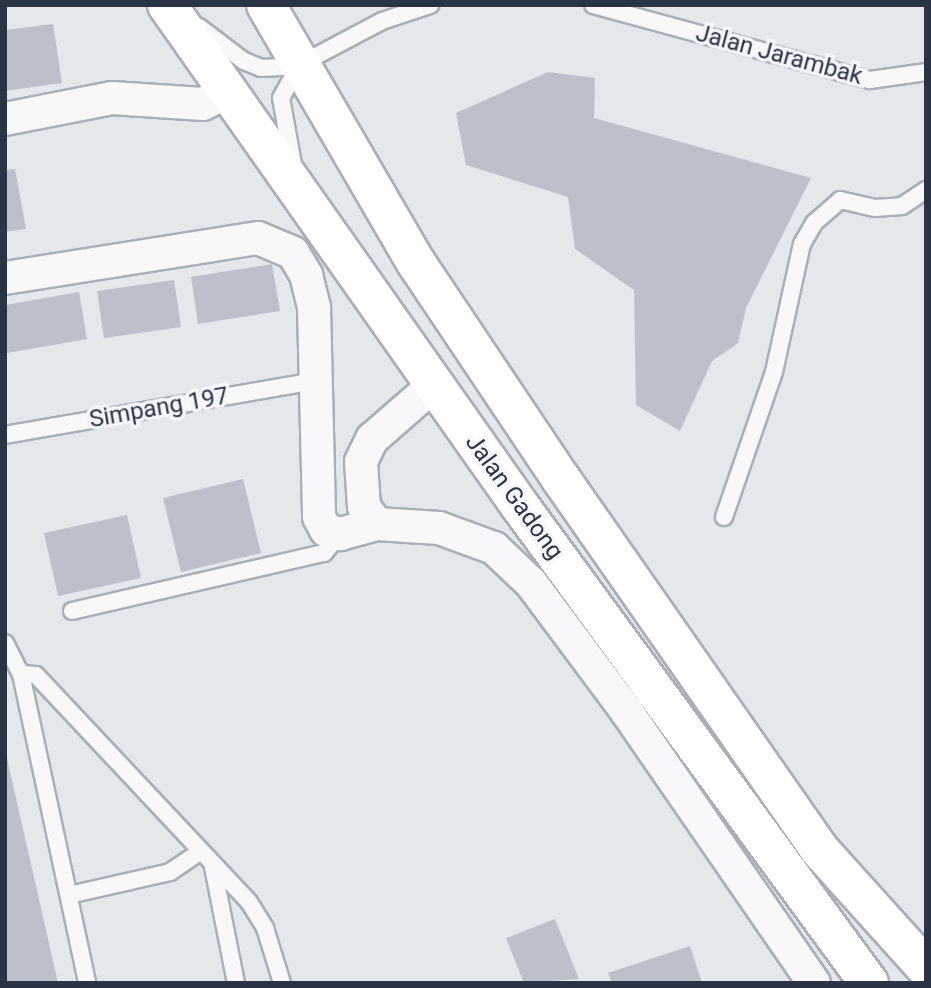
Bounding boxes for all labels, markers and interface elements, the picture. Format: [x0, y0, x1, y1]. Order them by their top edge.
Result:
street label: Jalan Jarambak [693, 19, 865, 91]
street label: Simpang 197 [87, 382, 231, 434]
street label: Jalan Gadong [459, 429, 569, 565]

